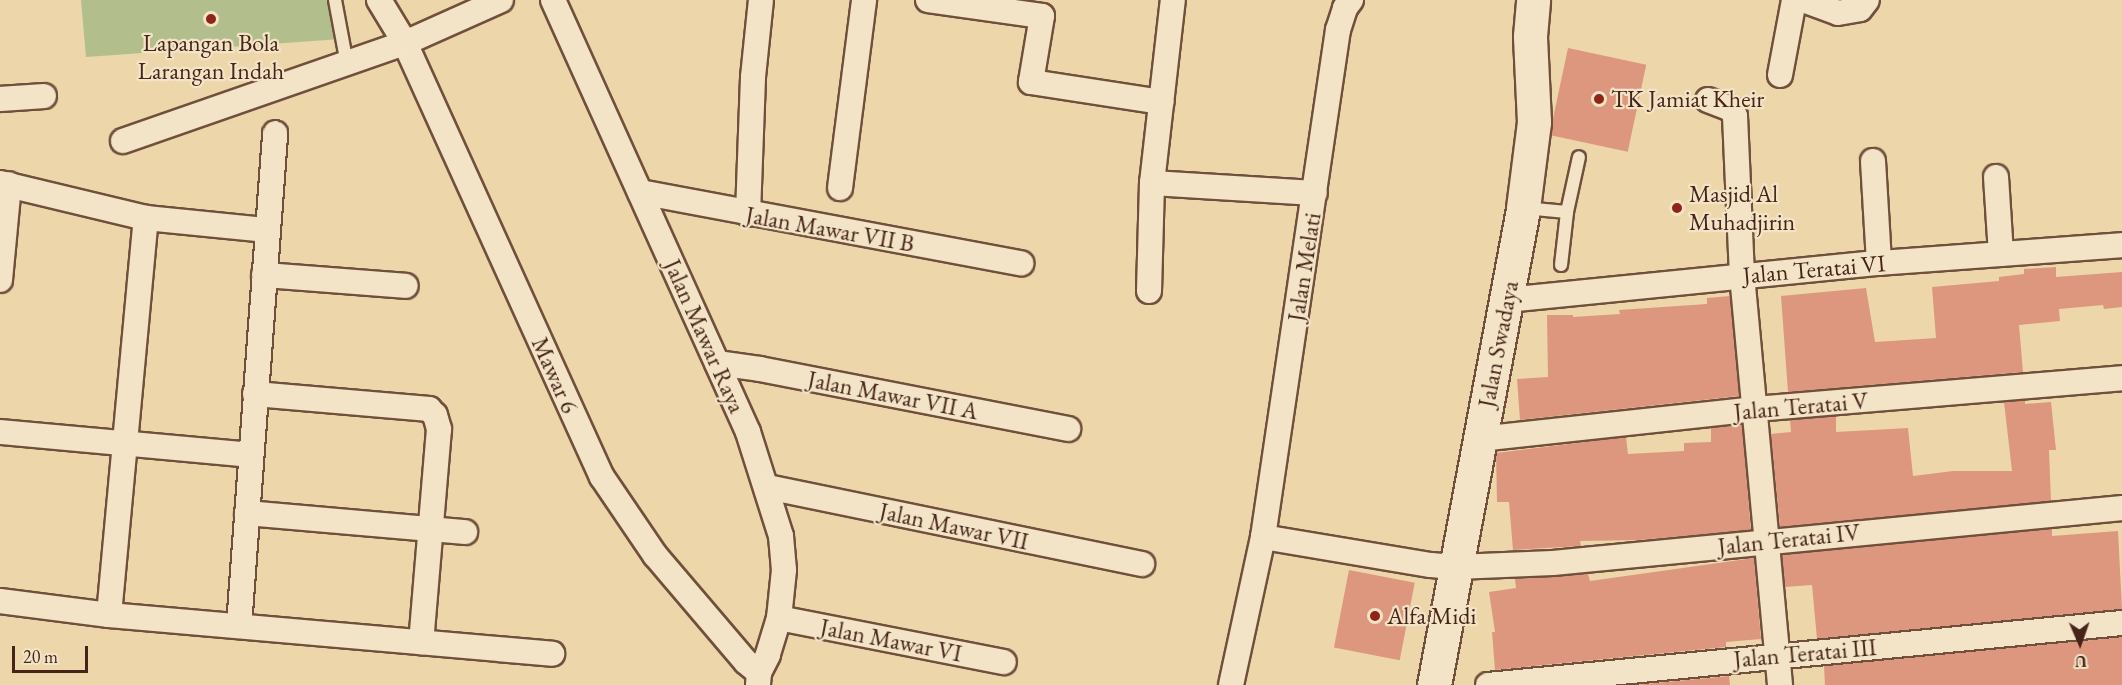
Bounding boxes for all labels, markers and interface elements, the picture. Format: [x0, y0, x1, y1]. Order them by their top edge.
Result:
marker: Lapangan Bola Larangan Indah [204, 12, 218, 26]
place label: Lapangan Bola Larangan Indah [138, 29, 284, 85]
place label: TK Jamiat Kheir [1611, 85, 1764, 113]
marker: TK Jamiat Kheir [1592, 92, 1606, 106]
place label: Masjid Al Muhadjirin [1689, 180, 1795, 236]
street label: Jalan Mawar VII B [743, 200, 917, 258]
marker: Masjid Al Muhadjirin [1670, 201, 1684, 215]
street label: Jalan Melati [1281, 211, 1327, 323]
street label: Jalan Teratai VI [1741, 248, 1887, 290]
street label: Jalan Mawar Raya [658, 255, 752, 417]
street label: Jalan Swadaya [1472, 278, 1524, 410]
street label: Mawar 6 [526, 332, 584, 418]
street label: Jalan Mawar VII A [805, 364, 981, 426]
street label: Jalan Teratai V [1733, 386, 1869, 426]
street label: Jalan Mawar VII [877, 496, 1031, 556]
street label: Jalan Teratai IV [1716, 517, 1862, 561]
place label: Alfa Midi [1387, 602, 1476, 630]
marker: Alfa Midi [1368, 609, 1382, 623]
street label: Jalan Mawar VI [818, 612, 964, 668]
north arrow [2050, 613, 2110, 673]
street label: Jalan Teratai III [1732, 632, 1878, 674]
scale bar [15, 634, 92, 672]
text: 20 m [23, 645, 58, 668]
text: U [2074, 651, 2087, 672]

